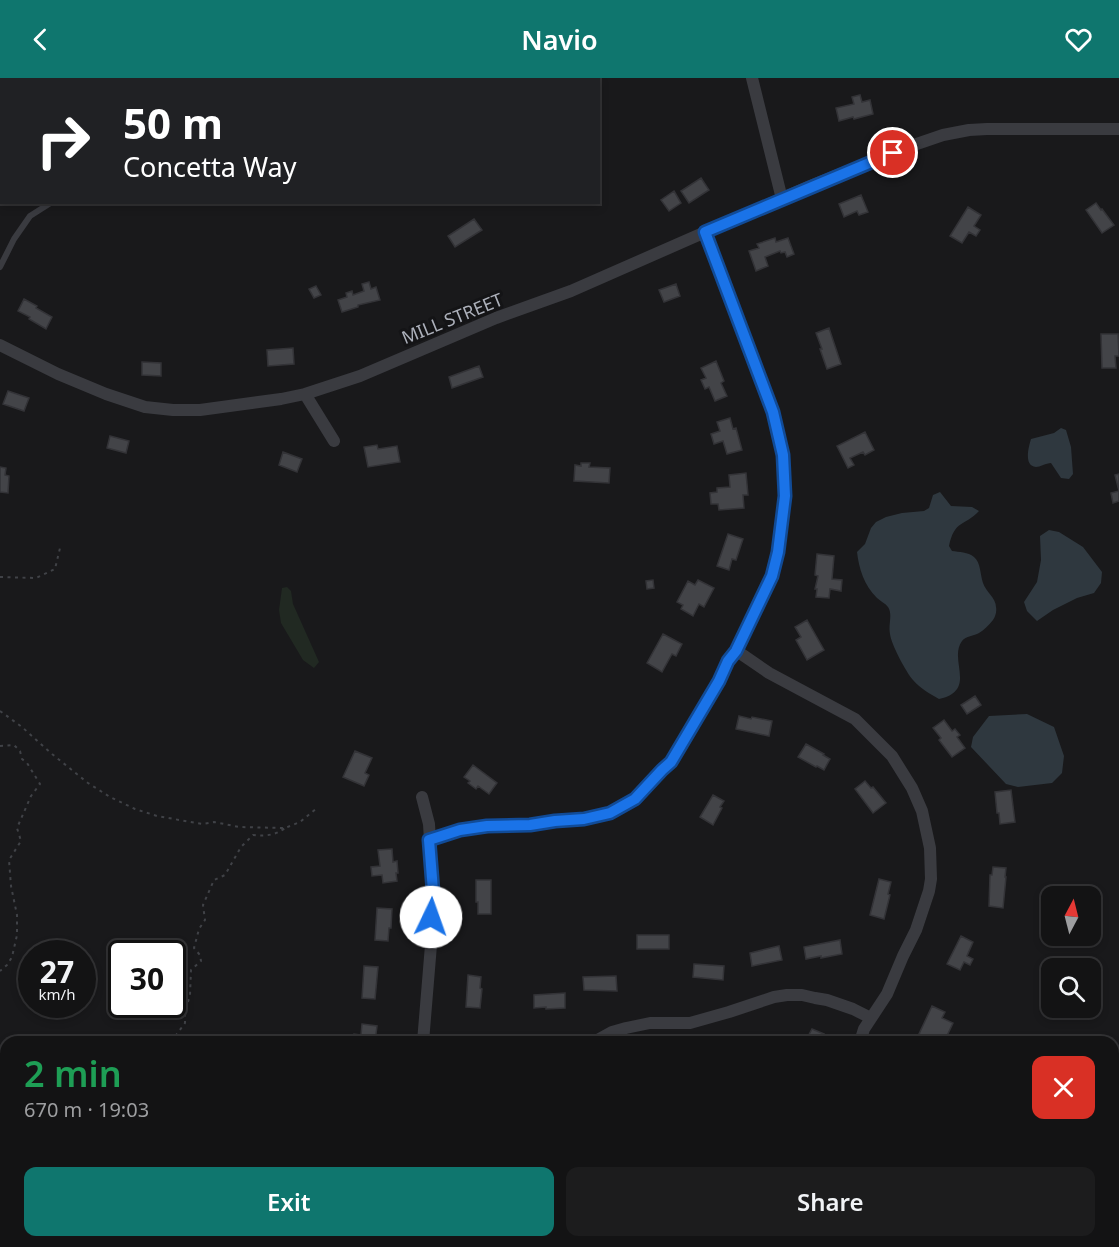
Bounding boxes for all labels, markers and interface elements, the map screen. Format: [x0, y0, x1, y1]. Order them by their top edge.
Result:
text: Navio [521, 21, 598, 58]
icon: back [24, 23, 57, 56]
icon: heart [1062, 23, 1095, 56]
text: 50 m [123, 94, 223, 151]
icon: right [24, 102, 102, 180]
pin [867, 127, 918, 178]
icon: arrive [876, 136, 909, 169]
text: Concetta Way [123, 148, 296, 185]
street label: MILL STREET [398, 287, 506, 349]
position arrow [399, 885, 463, 949]
north arrow [1041, 886, 1101, 946]
map controls [1041, 886, 1101, 1018]
speed limit sign: 30 [108, 940, 186, 1018]
text: 27 [40, 951, 74, 992]
button: search [1041, 958, 1101, 1018]
text: km/h [39, 984, 75, 1004]
text: 2 min [24, 1049, 122, 1098]
button: close [1032, 1056, 1095, 1119]
text: 670 m · 19:03 [24, 1096, 149, 1123]
button: Exit [24, 1167, 554, 1236]
button: Share [566, 1167, 1095, 1236]

